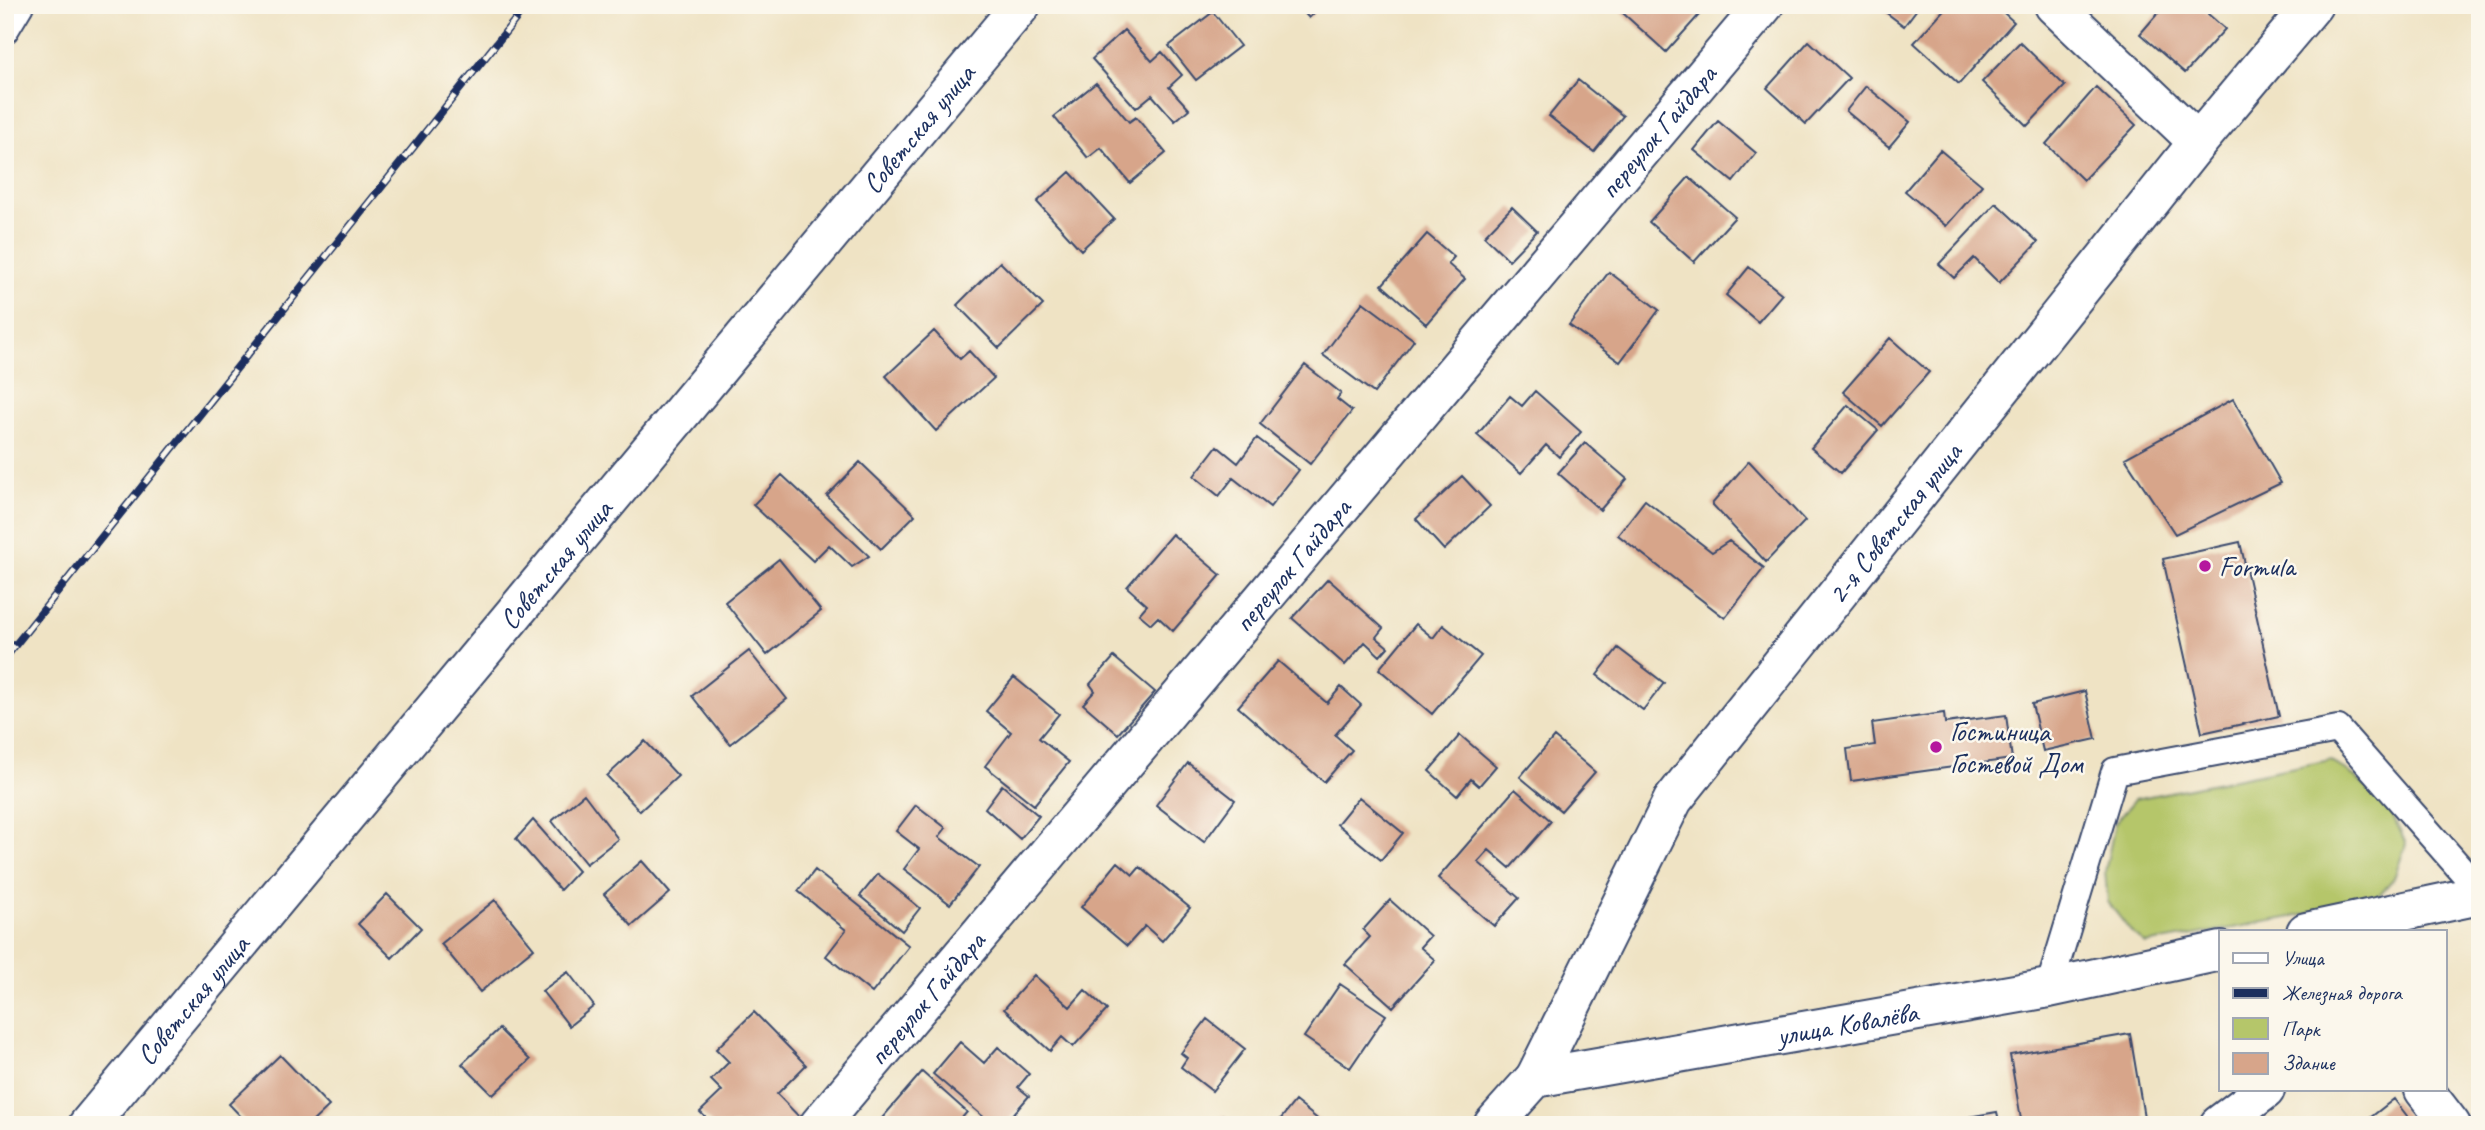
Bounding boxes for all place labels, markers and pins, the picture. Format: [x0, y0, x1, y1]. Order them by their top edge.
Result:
place label: Formula [2219, 549, 2297, 584]
marker: Formula [2197, 558, 2213, 574]
place label: Гостиница Гостевой Дом [1950, 714, 2084, 781]
marker: Гостиница Гостевой Дом [1928, 739, 1944, 755]

